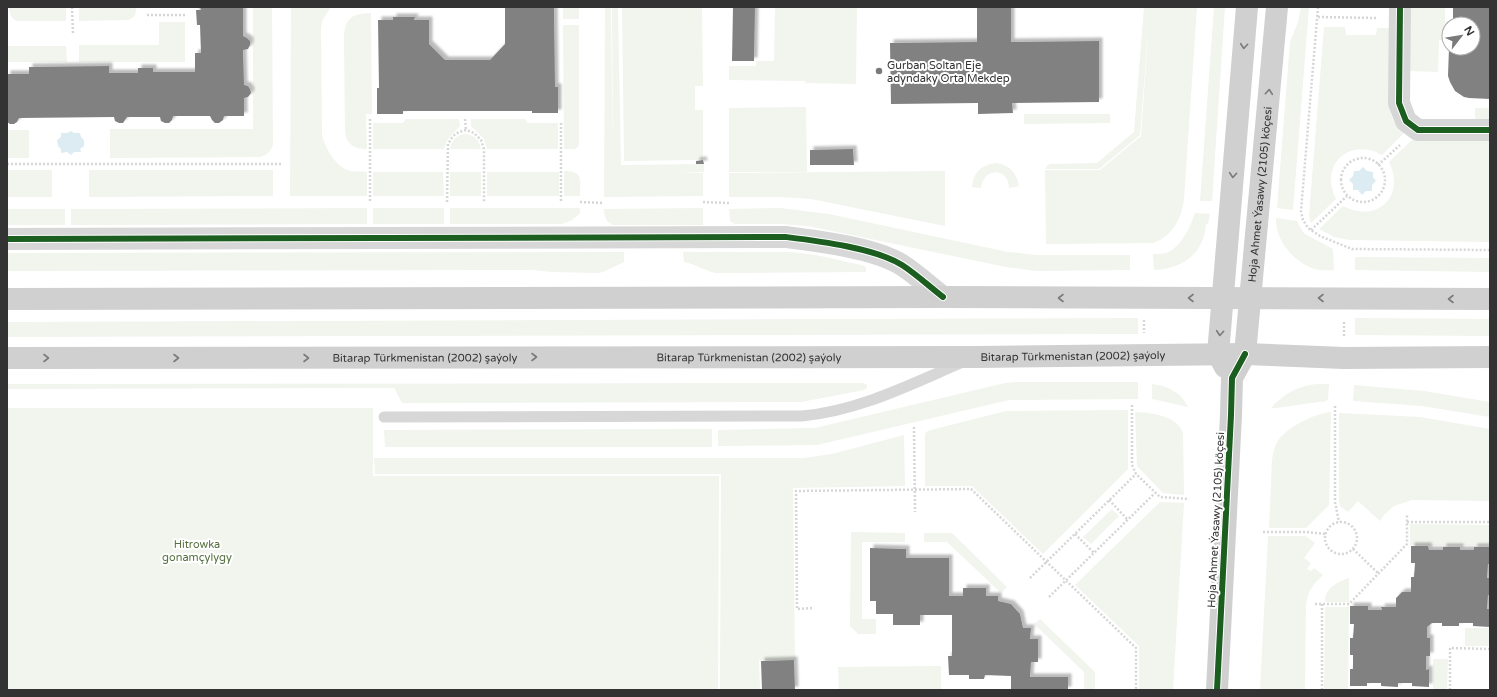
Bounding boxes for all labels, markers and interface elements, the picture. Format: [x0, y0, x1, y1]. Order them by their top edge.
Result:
north arrow [1441, 16, 1481, 56]
text: N [1461, 24, 1477, 38]
one-way arrow [1240, 43, 1249, 49]
place label: Gurban Soltan Eje adyndaky Orta Mekdep [887, 59, 1010, 85]
marker: Gurban Soltan Eje adyndaky Orta Mekdep [874, 66, 884, 76]
one-way arrow [1264, 89, 1273, 95]
street label: Hoja Ahmet Ýasawy (2105) köçesi [1245, 106, 1274, 283]
one-way arrow [1229, 172, 1238, 178]
one-way arrow [1058, 294, 1064, 302]
one-way arrow [1188, 294, 1194, 302]
one-way arrow [1318, 294, 1324, 302]
one-way arrow [1448, 295, 1454, 303]
one-way arrow [1216, 330, 1225, 336]
street label: Bitarap Türkmenistan (2002) şaýoly [980, 348, 1166, 363]
street label: Bitarap Türkmenistan (2002) şaýoly [333, 351, 518, 364]
street label: Bitarap Türkmenistan (2002) şaýoly [657, 351, 842, 364]
one-way arrow [531, 353, 537, 361]
one-way arrow [43, 354, 49, 362]
one-way arrow [173, 354, 179, 362]
one-way arrow [303, 354, 309, 362]
street label: Hoja Ahmet Ýasawy (2105) köçesi [1204, 432, 1227, 608]
park label: Hitrowka gonamçylygy [162, 538, 232, 564]

